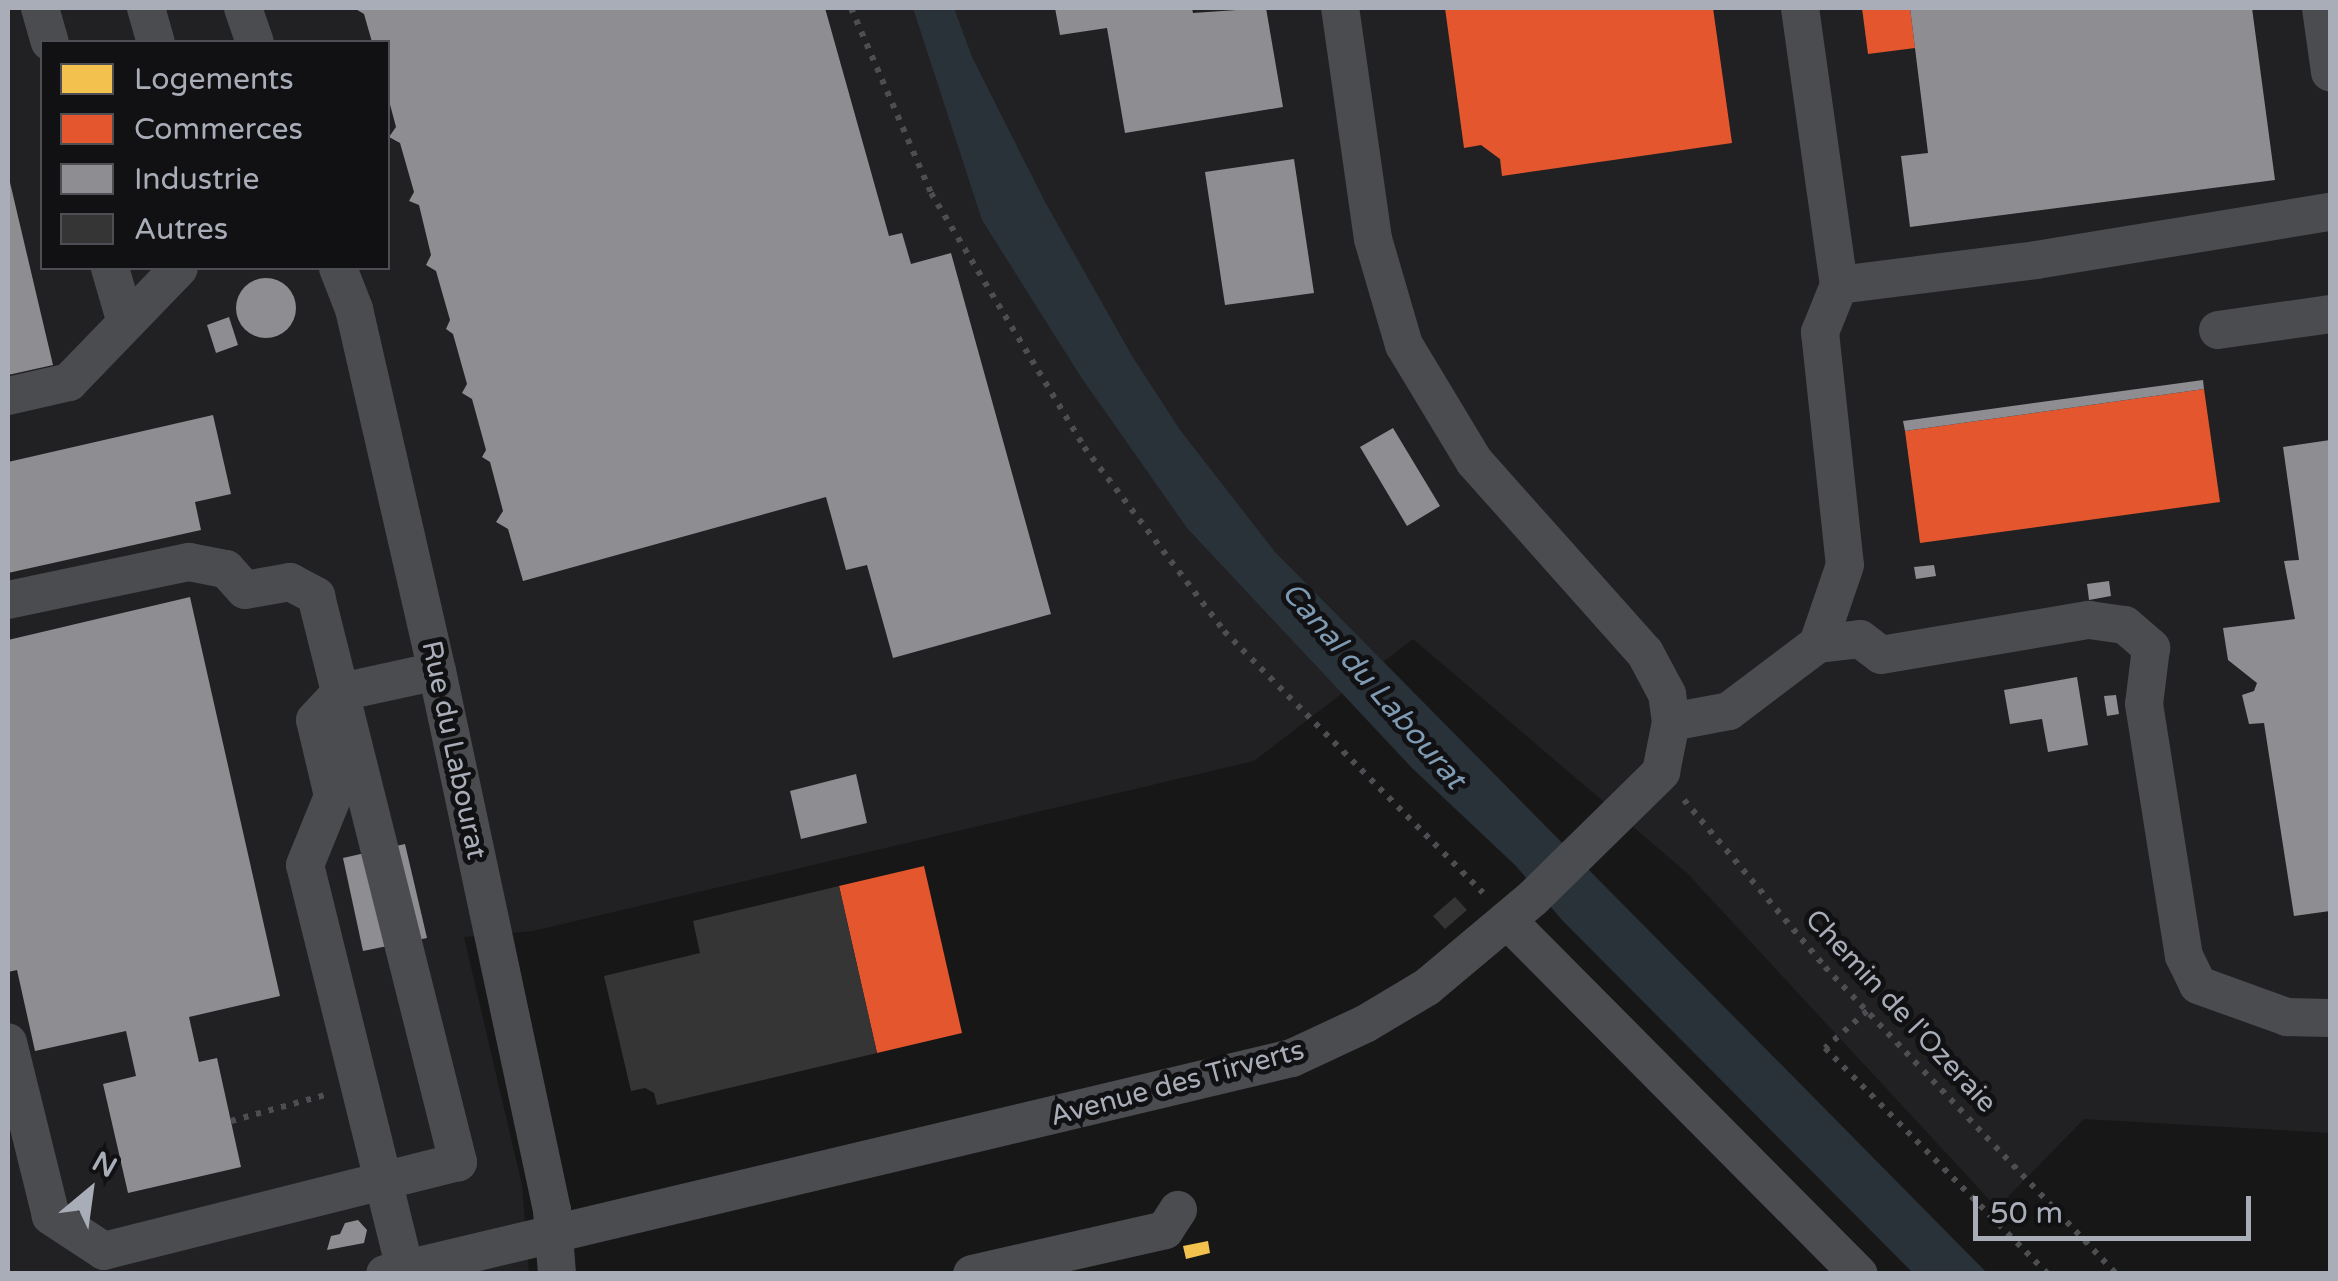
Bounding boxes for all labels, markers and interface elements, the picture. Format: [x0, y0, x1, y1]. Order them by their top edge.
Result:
legend [40, 40, 390, 270]
text: Logements [134, 61, 294, 98]
text: Commerces [134, 111, 303, 148]
text: Industrie [134, 161, 259, 198]
text: Autres [134, 211, 228, 248]
water label: Canal du Labourat [1273, 575, 1473, 797]
street label: Rue du Labourat [414, 638, 494, 862]
street label: Chemin de l'Ozeraie [1798, 903, 2004, 1119]
street label: Avenue des Tirverts [1046, 1033, 1308, 1133]
north arrow [40, 1141, 140, 1241]
text: N [86, 1144, 123, 1185]
scale bar [1978, 1176, 2256, 1238]
text: 50 m [1990, 1195, 2063, 1232]

